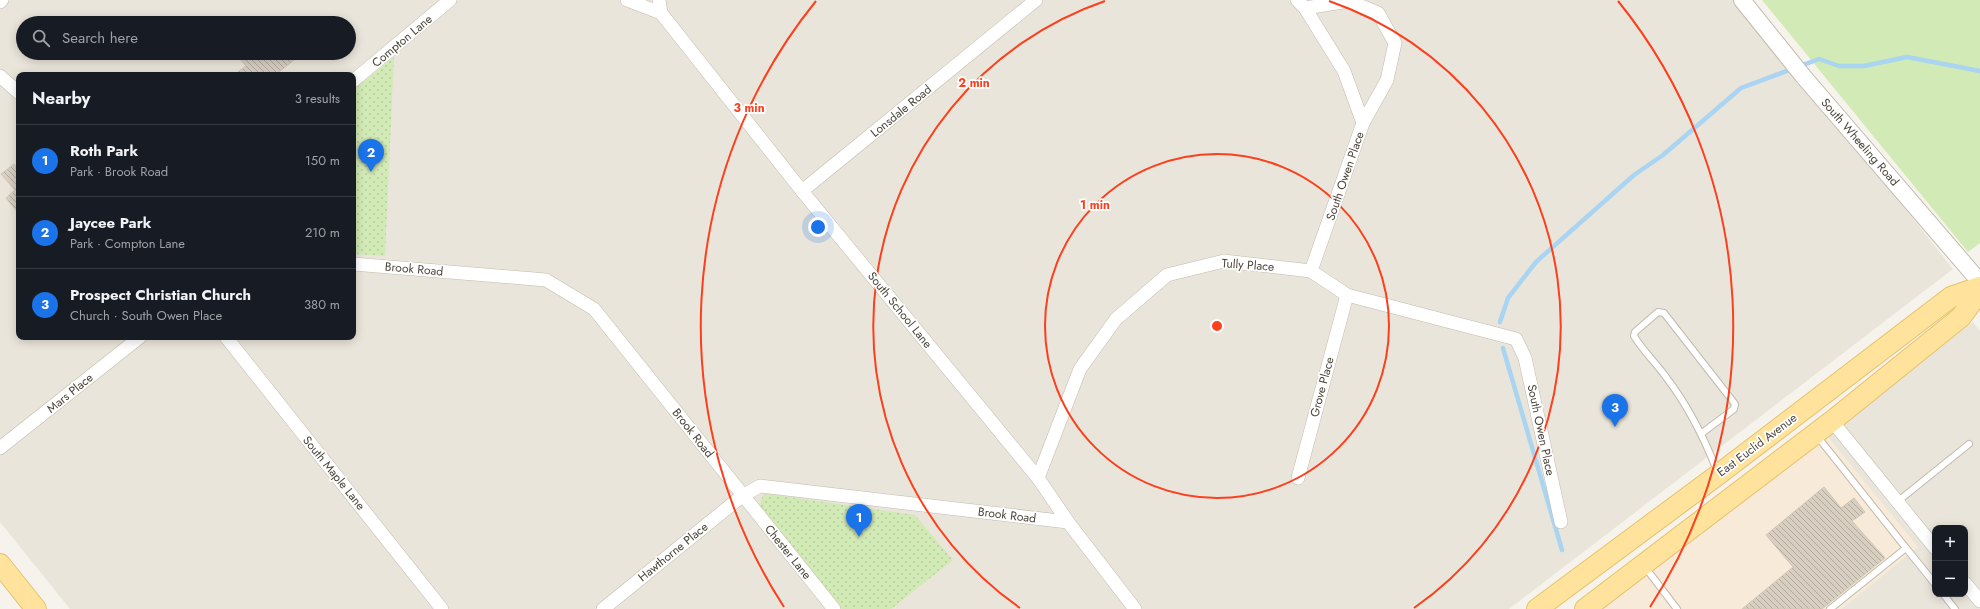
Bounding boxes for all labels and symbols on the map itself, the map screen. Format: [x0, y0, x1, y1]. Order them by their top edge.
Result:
street label: Compton Lane [368, 10, 436, 72]
text: 2 min [958, 74, 990, 92]
street label: Lonsdale Road [867, 81, 935, 141]
street label: South Wheeling Road [1817, 94, 1903, 190]
text: 3 min [733, 99, 765, 117]
street label: South Owen Place [1321, 129, 1369, 223]
pin: 2 [358, 139, 384, 172]
text: 1 min [1080, 196, 1110, 214]
your location [808, 217, 828, 237]
street label: Tully Place [1221, 254, 1275, 276]
street label: Brook Road [384, 257, 444, 281]
street label: South School Lane [863, 268, 937, 352]
centre of rings [1210, 319, 1224, 333]
street label: Grove Place [1305, 355, 1339, 419]
street label: Mars Place [43, 369, 97, 417]
street label: South Owen Place [1523, 383, 1559, 477]
pin: 3 [1602, 394, 1628, 427]
street label: Brook Road [668, 404, 718, 462]
street label: East Euclid Avenue [1713, 409, 1801, 481]
street label: South Maple Lane [298, 432, 370, 514]
street label: Brook Road [977, 503, 1037, 527]
pin: 1 [846, 504, 872, 537]
street label: Hawthorne Place [634, 518, 712, 586]
street label: Chester Lane [760, 521, 816, 583]

